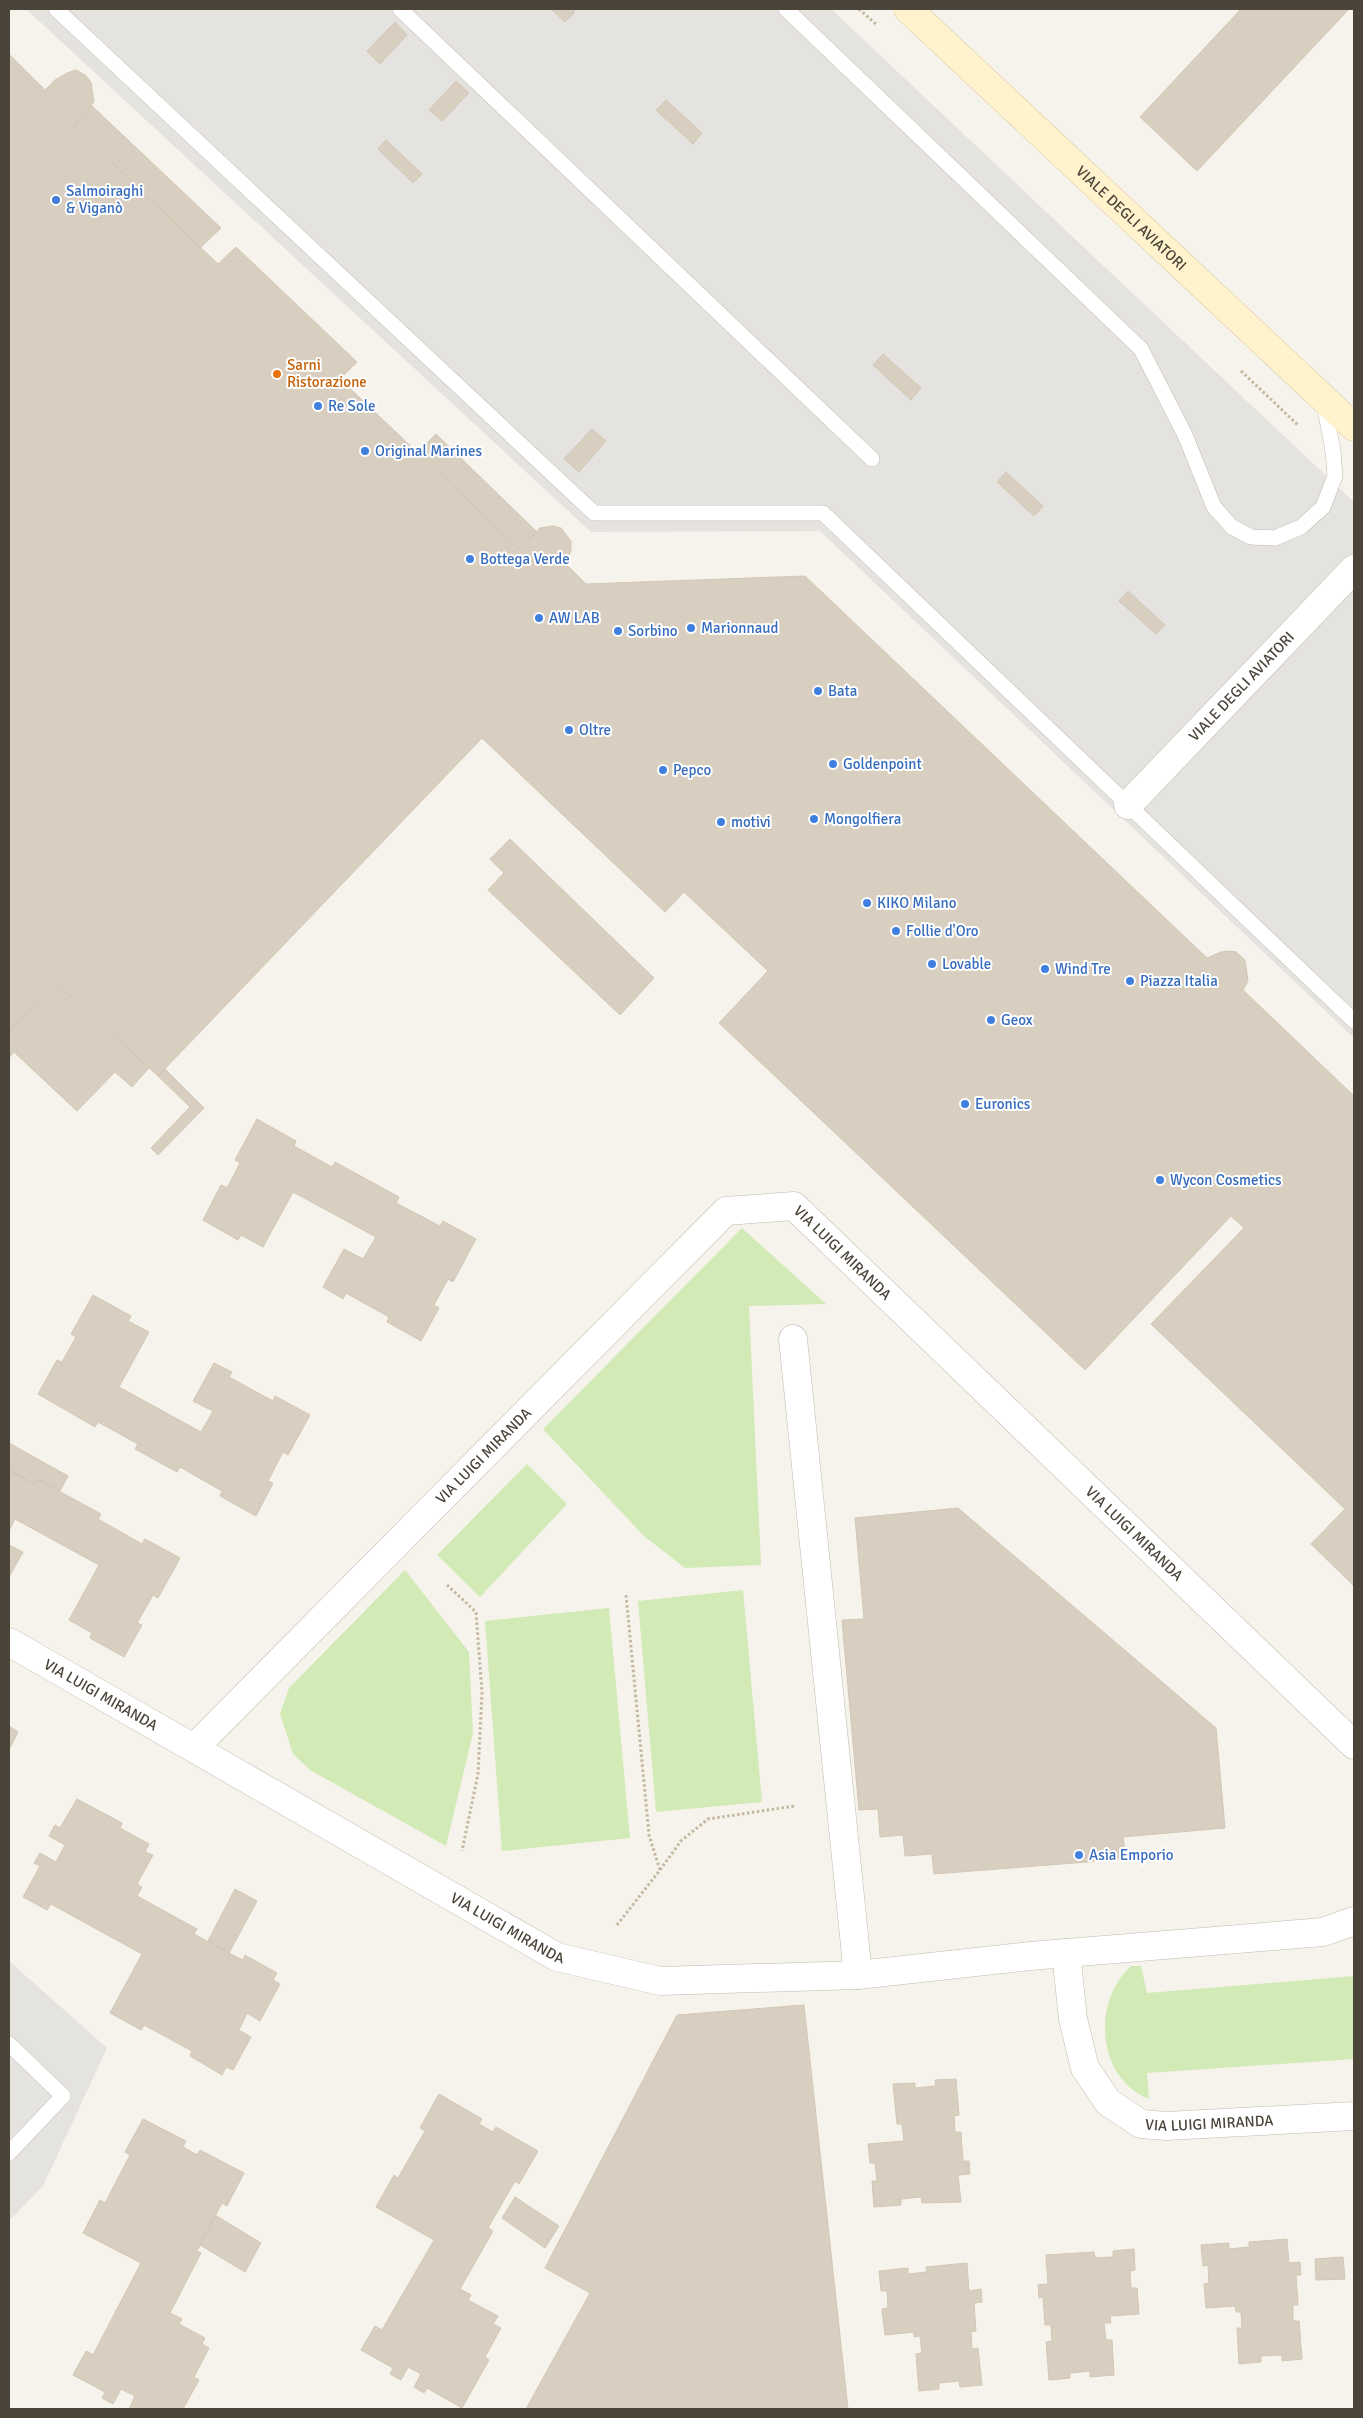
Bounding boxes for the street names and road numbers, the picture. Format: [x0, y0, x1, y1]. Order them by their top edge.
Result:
street label: VIALE DEGLI AVIATORI [1072, 162, 1190, 274]
street label: VIALE DEGLI AVIATORI [1185, 628, 1298, 745]
street label: VIA LUIGI MIRANDA [790, 1202, 895, 1304]
street label: VIA LUIGI MIRANDA [432, 1404, 535, 1508]
street label: VIA LUIGI MIRANDA [1082, 1483, 1187, 1585]
street label: VIA LUIGI MIRANDA [41, 1655, 161, 1735]
street label: VIA LUIGI MIRANDA [447, 1889, 566, 1967]
street label: VIA LUIGI MIRANDA [1145, 2111, 1274, 2135]

